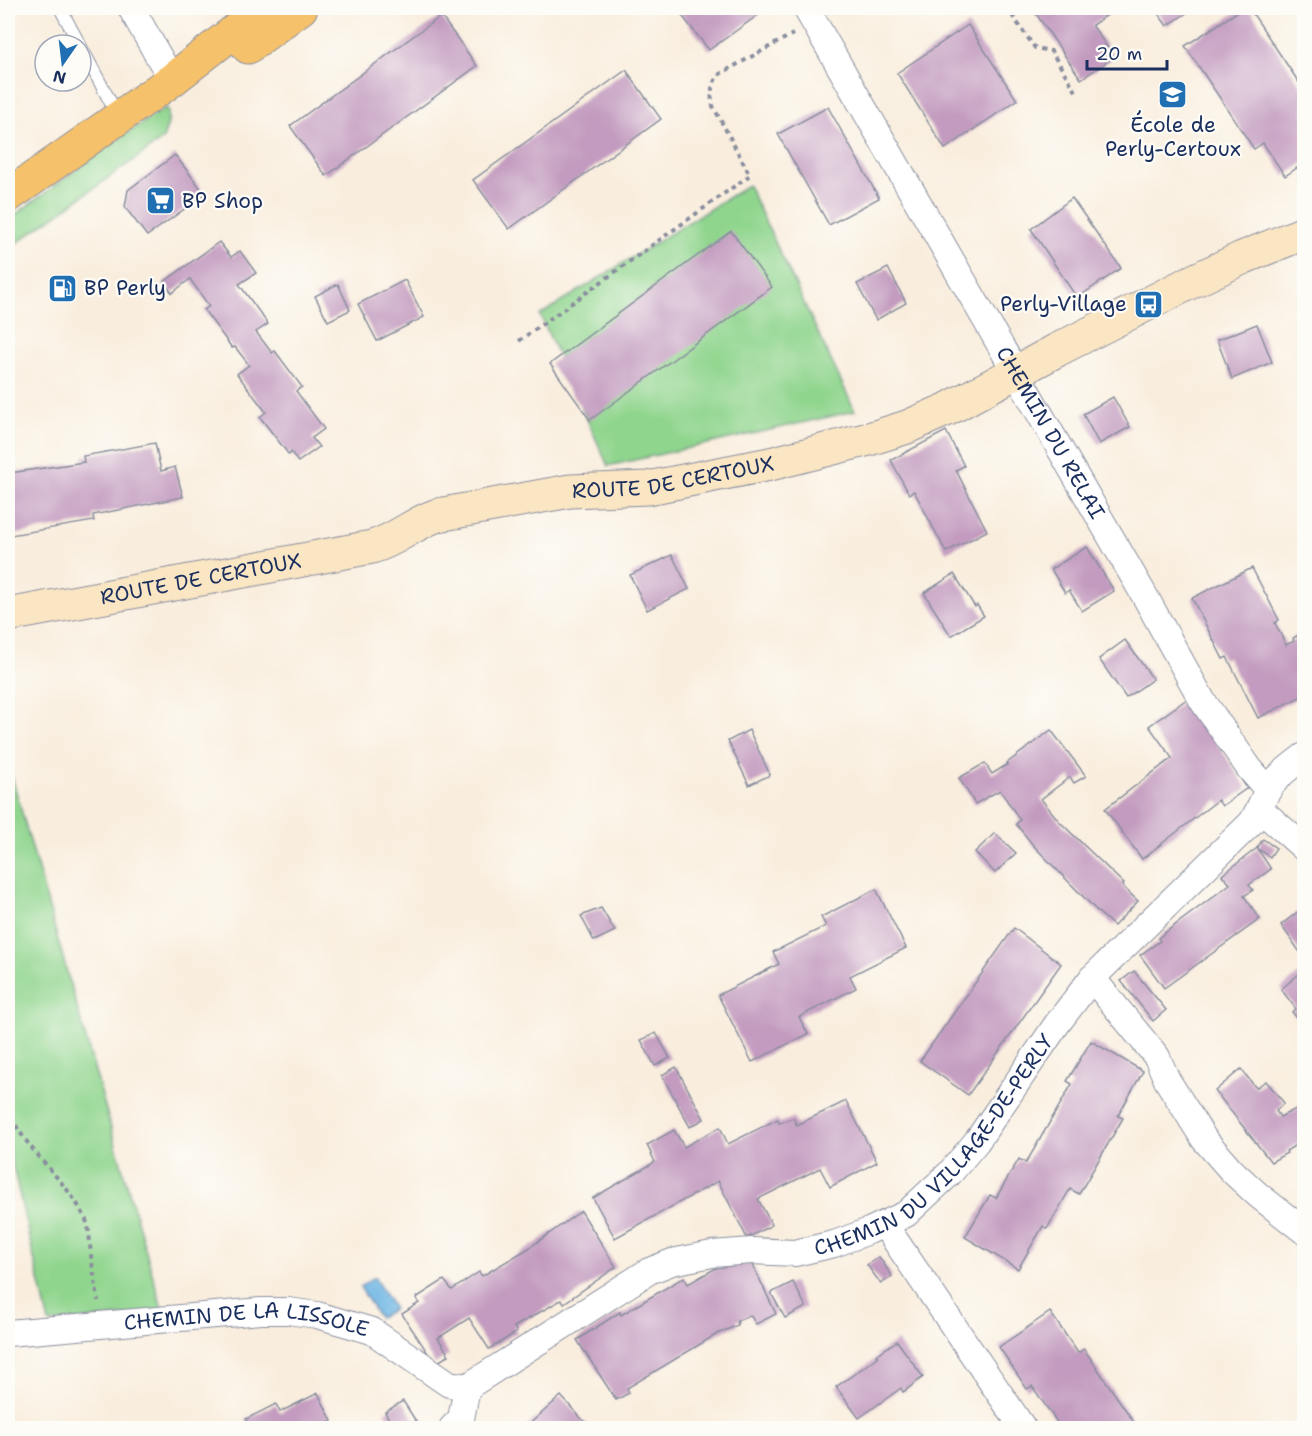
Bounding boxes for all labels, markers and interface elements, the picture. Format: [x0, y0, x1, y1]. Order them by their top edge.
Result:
north arrow [33, 33, 93, 93]
scale bar [1087, 33, 1166, 71]
text: 20 m [1096, 42, 1142, 66]
text: N [51, 65, 68, 89]
school or university icon: École de Perly-Certoux [1157, 78, 1189, 110]
place label: École de Perly-Certoux [1105, 110, 1241, 163]
supermarket icon: BP Shop [145, 185, 177, 217]
place label: BP Shop [182, 187, 263, 215]
fuel station icon: BP Perly [47, 272, 79, 304]
place label: BP Perly [84, 274, 166, 302]
bus stop icon: Perly-Village [1132, 288, 1164, 320]
place label: Perly-Village [1000, 290, 1127, 318]
street label: CHEMIN DU RELAI [990, 341, 1111, 524]
street label: ROUTE DE CERTOUX [571, 450, 776, 505]
street label: ROUTE DE CERTOUX [98, 547, 304, 612]
street label: CHEMIN DU VILLAGE-DE-PERLY [811, 1028, 1060, 1262]
street label: CHEMIN DE LA LISSOLE [123, 1297, 372, 1343]

